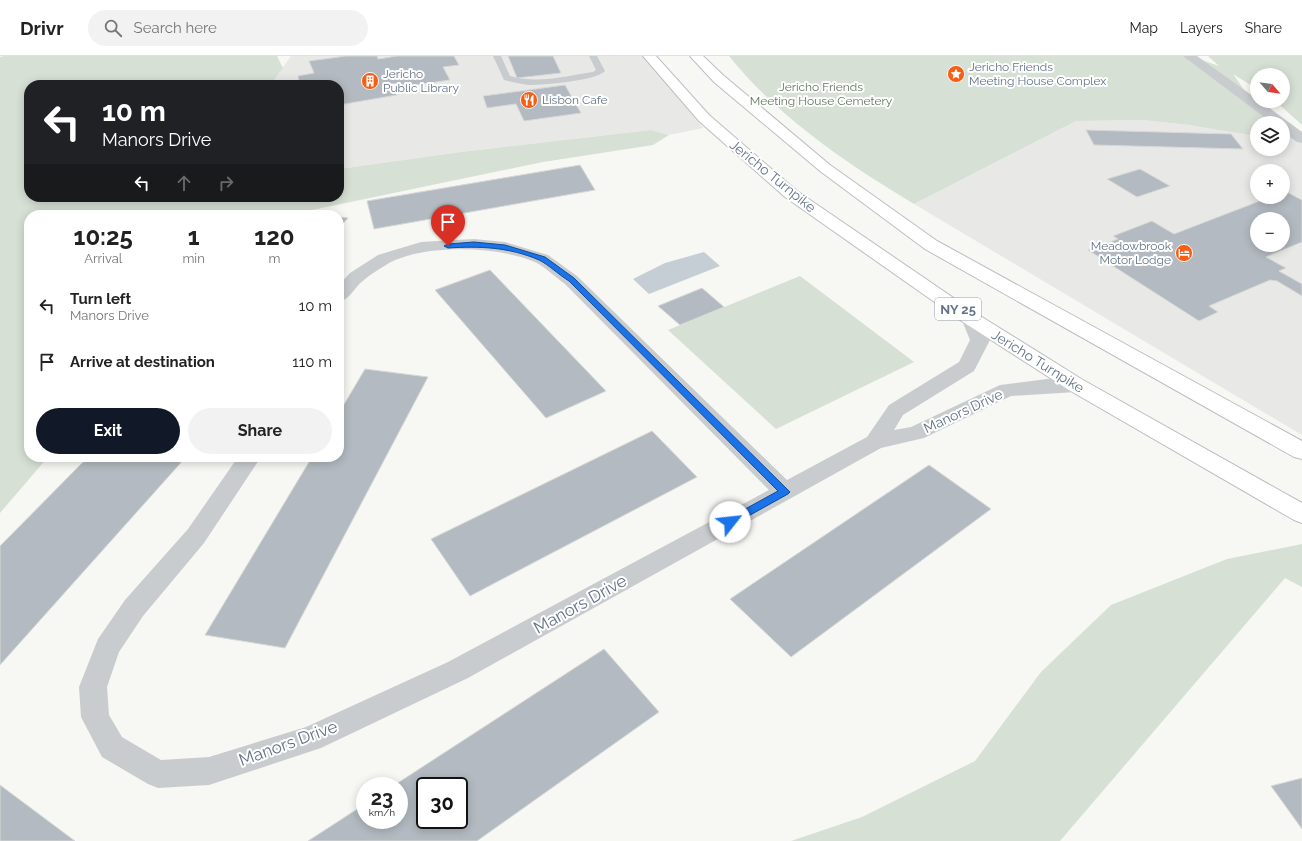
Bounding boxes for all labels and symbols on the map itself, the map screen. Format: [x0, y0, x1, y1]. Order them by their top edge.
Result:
place label: Jericho Friends Meeting House Complex [969, 60, 1106, 88]
place icon: Jericho Friends Meeting House Complex [946, 64, 966, 84]
place label: Jericho Public Library [383, 67, 459, 95]
north arrow [1250, 68, 1290, 108]
building icon: Jericho Public Library [360, 71, 380, 91]
park label: Jericho Friends Meeting House Cemetery [750, 80, 893, 108]
restaurant icon: Lisbon Cafe [519, 90, 539, 110]
place label: Lisbon Cafe [542, 93, 608, 107]
street label: Jericho Turnpike [727, 136, 819, 216]
pin [431, 205, 465, 246]
place label: Meadowbrook Motor Lodge [1091, 239, 1172, 267]
hotel icon: Meadowbrook Motor Lodge [1174, 243, 1194, 263]
road number: NY 25 [935, 298, 981, 320]
street label: Jericho Turnpike [989, 326, 1087, 396]
street label: Manors Drive [921, 386, 1005, 436]
position arrow [709, 501, 751, 543]
street label: Manors Drive [530, 570, 630, 638]
street label: Manors Drive [236, 716, 340, 770]
speed limit sign: 30 [416, 777, 468, 829]

